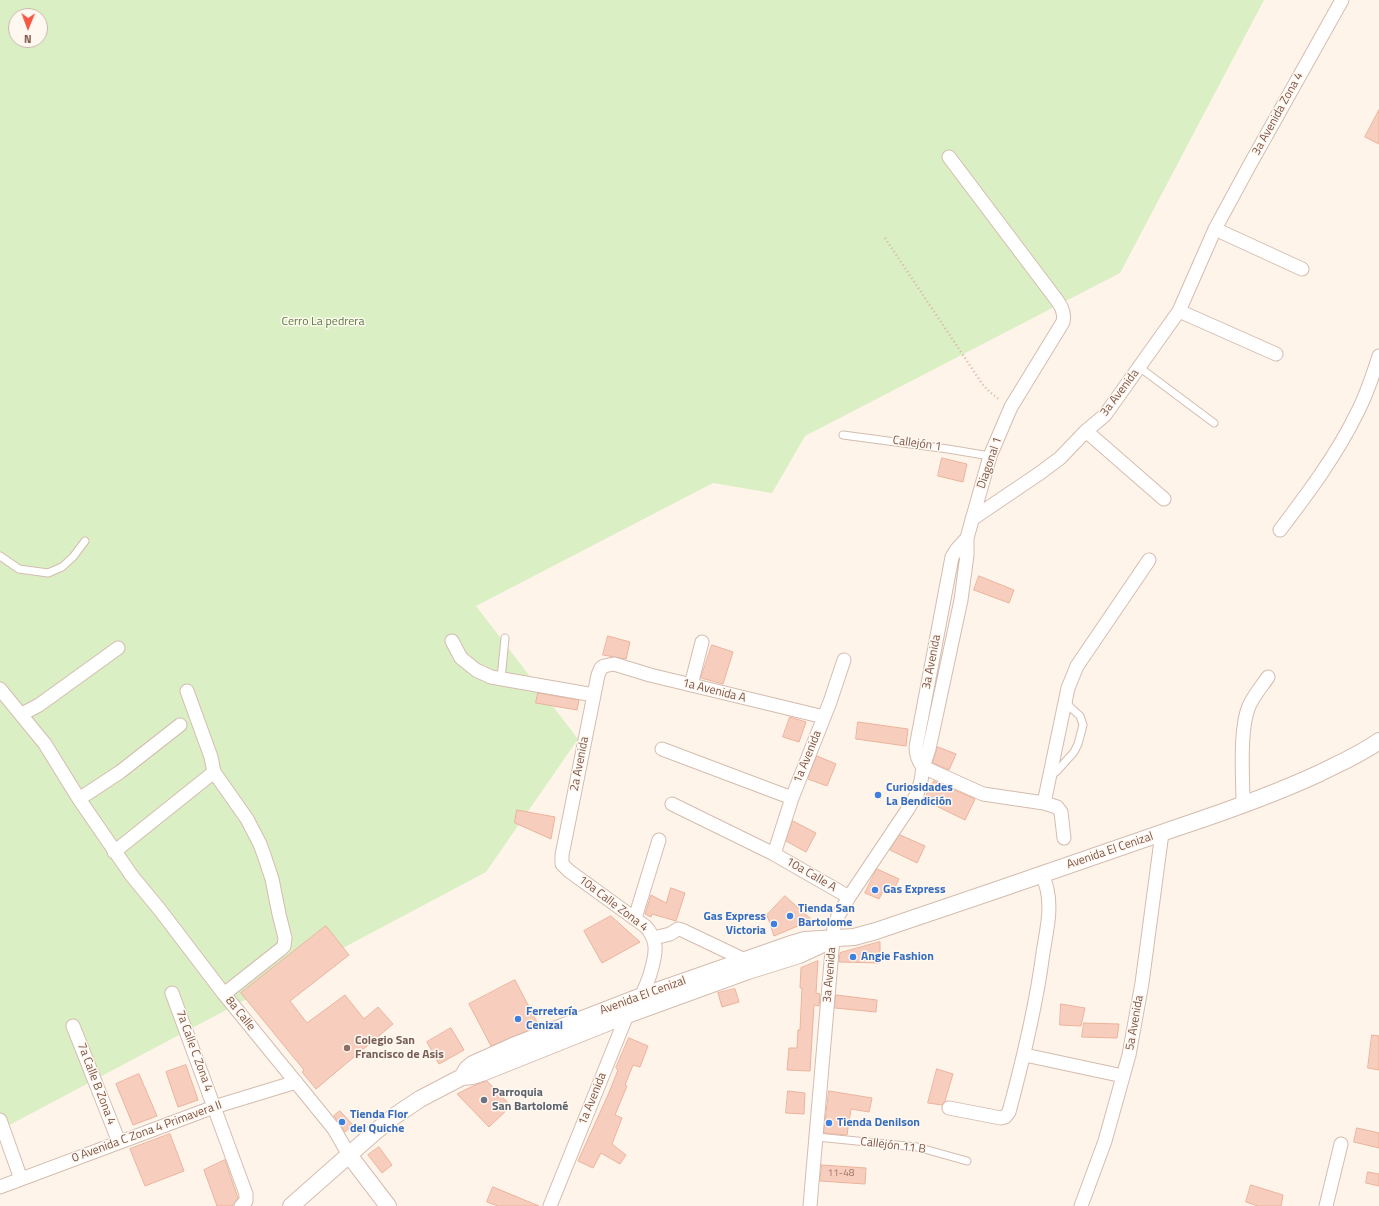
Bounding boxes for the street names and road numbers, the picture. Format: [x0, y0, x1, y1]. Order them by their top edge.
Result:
street label: 3a Avenida Zona 4 [1249, 70, 1307, 158]
street label: 3a Avenida [1098, 367, 1142, 419]
street label: Callejón 1 [892, 433, 942, 455]
street label: Diagonal 1 [974, 435, 1006, 491]
street label: 3a Avenida [920, 633, 944, 691]
street label: 1a Avenida A [681, 676, 747, 706]
street label: 1a Avenida [791, 729, 825, 785]
street label: 2a Avenida [568, 735, 592, 793]
street label: Avenida El Cenizal [1065, 829, 1155, 873]
street label: 10a Calle A [783, 855, 839, 895]
street label: 10a Calle Zona 4 [575, 873, 651, 935]
street label: 3a Avenida [820, 947, 840, 1003]
street label: Avenida El Cenizal [598, 974, 688, 1018]
street label: 8a Calle [222, 994, 258, 1034]
street label: 5a Avenida [1123, 994, 1147, 1052]
street label: 7a Calle C Zona 4 [173, 1008, 215, 1094]
street label: 7a Calle B Zona 4 [74, 1041, 118, 1127]
street label: 1a Avenida [576, 1071, 610, 1127]
street label: 0 Avenida C Zona 4 Primavera II [70, 1098, 224, 1166]
street label: Callejón 11 B [860, 1135, 926, 1157]

